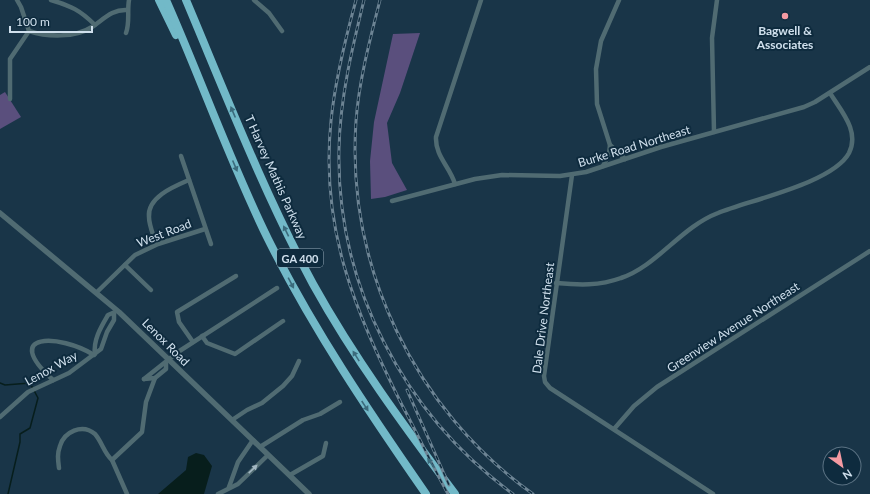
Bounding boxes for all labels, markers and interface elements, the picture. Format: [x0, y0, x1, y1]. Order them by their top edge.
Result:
scale bar [10, 8, 92, 34]
marker: Bagwell & Associates [780, 11, 790, 21]
text: 100 m [16, 14, 50, 29]
place label: Bagwell & Associates [756, 23, 813, 52]
one-way arrow [230, 106, 236, 118]
street label: T Harvey Mathis Parkway [242, 113, 310, 242]
street label: Burke Road Northeast [576, 122, 693, 170]
one-way arrow [232, 160, 238, 172]
street label: West Road [135, 216, 193, 250]
one-way arrow [283, 225, 289, 237]
road number: GA 400 [277, 249, 323, 267]
street label: Dale Drive Northeast [529, 261, 557, 374]
one-way arrow [287, 277, 294, 289]
street label: Greenview Avenue Northeast [664, 278, 803, 375]
street label: Lenox Road [139, 315, 193, 369]
street label: Lenox Way [22, 347, 81, 389]
one-way arrow [353, 351, 360, 362]
one-way arrow [361, 401, 369, 411]
north arrow [822, 446, 862, 486]
one-way arrow [427, 457, 435, 468]
one-way arrow [248, 464, 258, 474]
text: N [841, 467, 855, 483]

